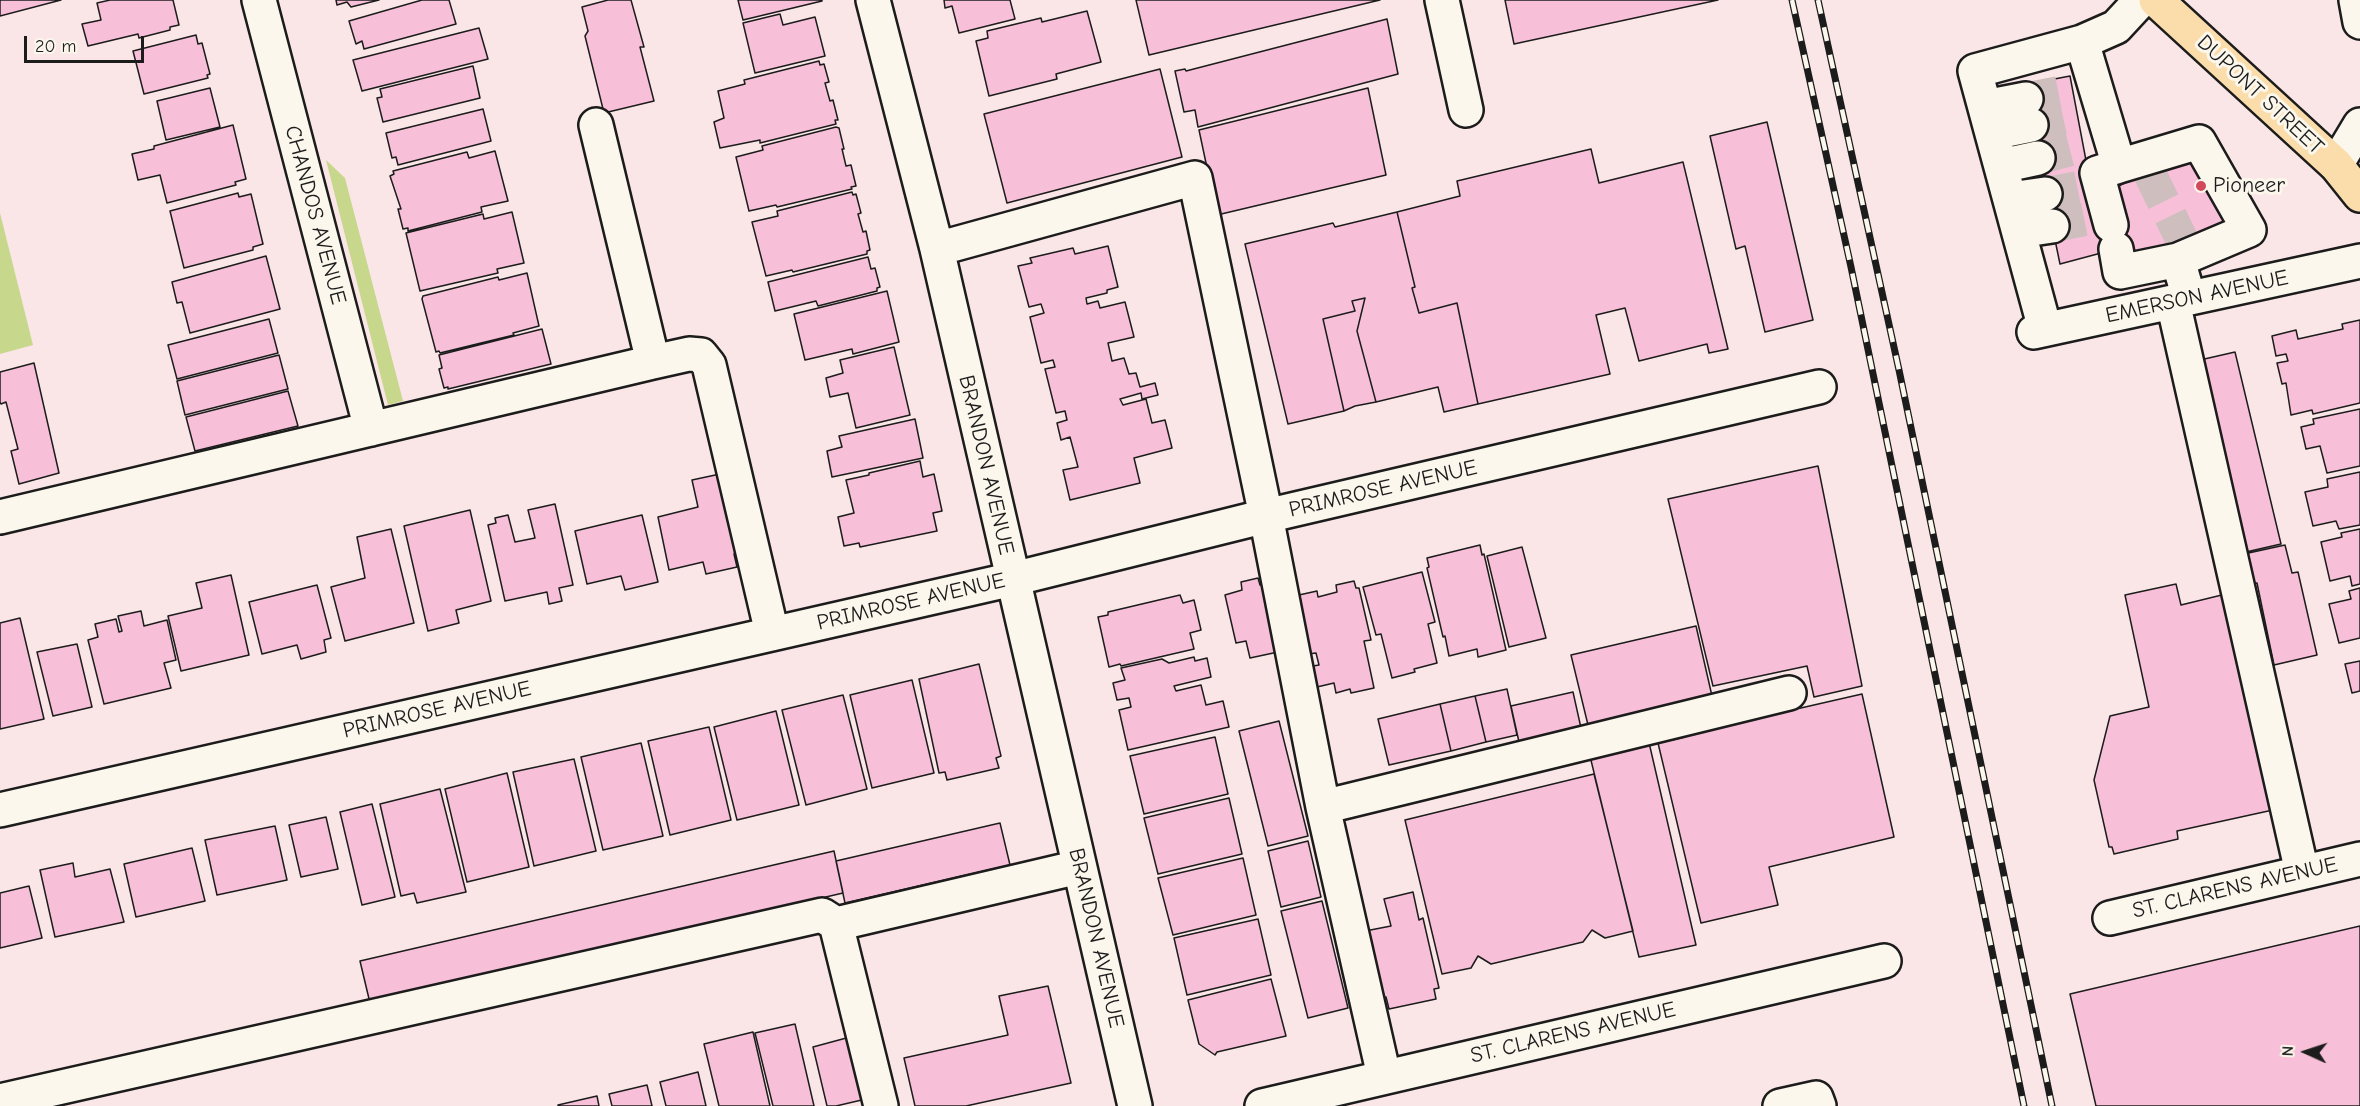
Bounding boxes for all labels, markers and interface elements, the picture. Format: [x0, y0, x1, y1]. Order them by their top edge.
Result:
scale bar [27, 24, 147, 62]
street label: DUPONT STREET [2191, 30, 2329, 160]
text: 20 m [35, 36, 76, 57]
street label: CHANDOS AVENUE [278, 123, 352, 307]
place label: Pioneer [2213, 173, 2285, 199]
marker: Pioneer [2194, 179, 2208, 193]
street label: EMERSON AVENUE [2103, 265, 2291, 329]
street label: BRANDON AVENUE [952, 373, 1020, 557]
street label: PRIMROSE AVENUE [1286, 455, 1480, 523]
street label: PRIMROSE AVENUE [814, 568, 1008, 636]
street label: PRIMROSE AVENUE [340, 676, 534, 744]
street label: BRANDON AVENUE [1062, 846, 1130, 1030]
street label: ST. CLARENS AVENUE [2130, 852, 2340, 924]
street label: ST. CLARENS AVENUE [1468, 997, 1678, 1069]
north arrow [2276, 1022, 2336, 1082]
text: N [2279, 1045, 2297, 1057]

